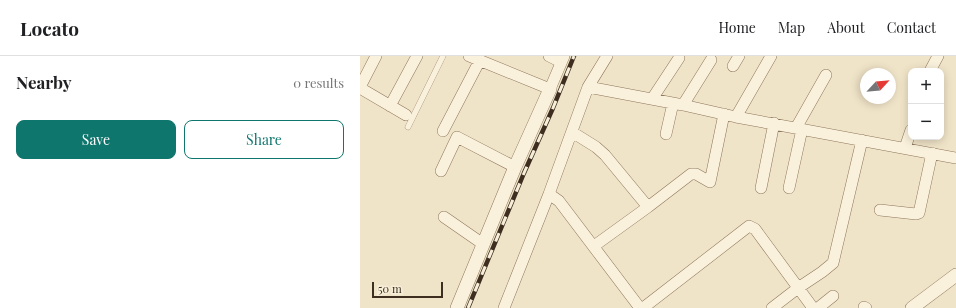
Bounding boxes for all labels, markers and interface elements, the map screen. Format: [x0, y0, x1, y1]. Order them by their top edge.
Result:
text: Locato [20, 15, 79, 41]
text: Home [718, 18, 756, 37]
text: Map [778, 18, 805, 37]
text: About [827, 18, 865, 37]
text: Contact [887, 18, 936, 37]
north arrow [860, 68, 896, 104]
map controls [908, 68, 944, 140]
button: + [908, 68, 944, 104]
text: Nearby [16, 71, 71, 93]
text: 0 results [293, 74, 344, 91]
button: − [908, 104, 944, 140]
button: Save [16, 120, 176, 159]
button: Share [184, 120, 344, 159]
scale bar [372, 280, 443, 299]
text: 50 m [378, 281, 402, 296]

